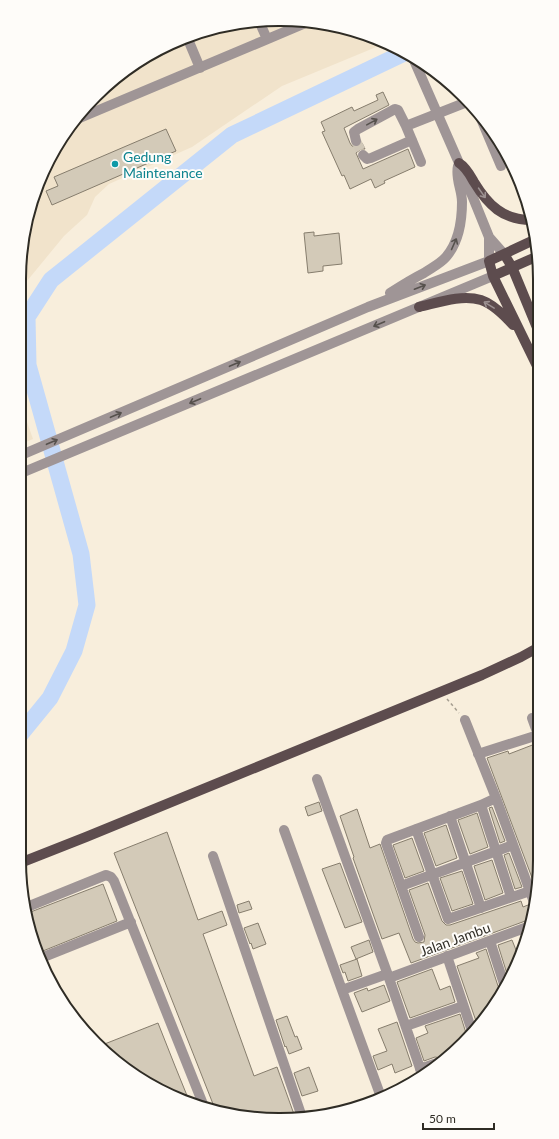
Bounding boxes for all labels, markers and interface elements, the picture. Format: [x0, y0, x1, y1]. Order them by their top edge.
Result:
one-way arrow [366, 117, 378, 125]
place label: Gedung Maintenance [123, 148, 203, 181]
marker: Gedung Maintenance [110, 159, 120, 169]
one-way arrow [478, 188, 486, 199]
one-way arrow [451, 238, 458, 250]
one-way arrow [413, 282, 425, 290]
one-way arrow [483, 300, 495, 308]
one-way arrow [374, 320, 386, 328]
one-way arrow [229, 359, 241, 367]
one-way arrow [189, 398, 201, 405]
one-way arrow [109, 411, 121, 418]
one-way arrow [45, 438, 57, 445]
street label: Jalan Jambu [418, 918, 492, 960]
scale bar [423, 1105, 494, 1131]
text: 50 m [429, 1111, 456, 1126]

